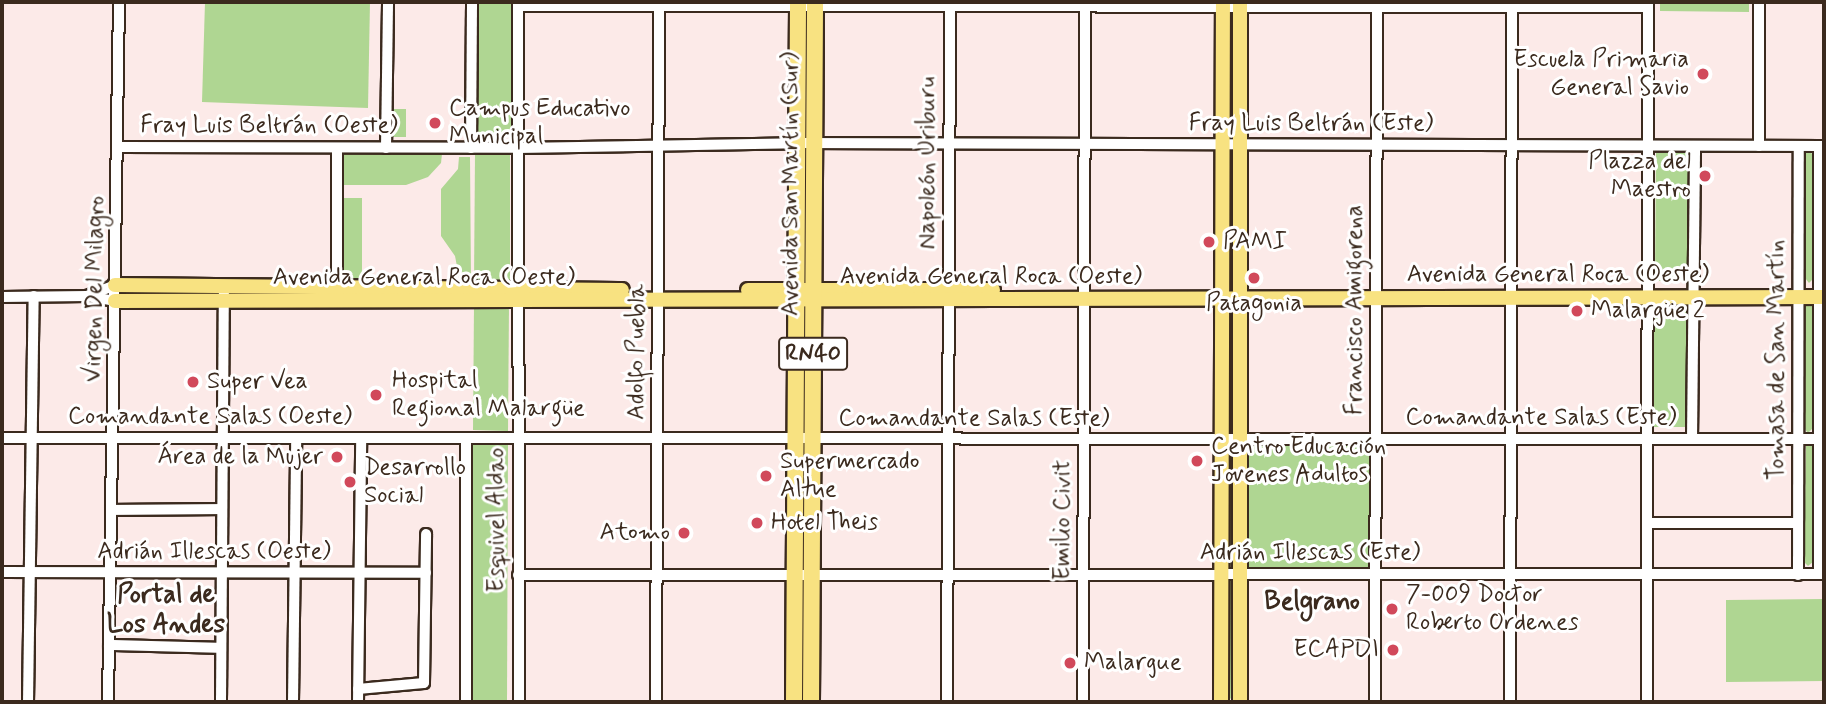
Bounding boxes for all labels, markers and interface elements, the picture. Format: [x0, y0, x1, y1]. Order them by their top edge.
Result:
place label: Escuela Primaria General Savio [1514, 46, 1689, 102]
street label: Avenida San Martín (Sur) [777, 51, 805, 317]
marker: Escuela Primaria General Savio [1695, 66, 1711, 82]
street label: Napoleón Uriburu [914, 76, 942, 250]
place label: Campus Educativo Municipal [449, 95, 631, 151]
street label: Fray Luis Beltrán (Este) [1188, 110, 1434, 138]
street label: Fray Luis Beltrán (Oeste) [139, 112, 399, 140]
marker: Campus Educativo Municipal [427, 115, 443, 131]
place label: Plazza del Maestro [1588, 148, 1691, 204]
marker: Plazza del Maestro [1697, 168, 1713, 184]
street label: Virgen Del Milagro [79, 195, 111, 383]
street label: Francisco Amigorena [1341, 205, 1369, 415]
place label: PAMI [1223, 228, 1287, 256]
marker: PAMI [1201, 234, 1217, 250]
street label: Tomasa de San Martín [1763, 243, 1791, 477]
street label: Avenida General Roca (Oeste) [1406, 261, 1710, 289]
street label: Avenida General Roca (Oeste) [839, 263, 1143, 291]
street label: Avenida General Roca (Oeste) [272, 264, 576, 292]
marker: Patagonia [1246, 270, 1262, 286]
street label: Adolfo Puebla [623, 284, 651, 420]
place label: Patagonia [1206, 290, 1302, 318]
place label: Malargüe 2 [1591, 297, 1704, 325]
marker: Malargüe 2 [1569, 303, 1585, 319]
road number: RN40 [778, 334, 848, 374]
place label: Hospital Regional Malargüe [392, 367, 583, 423]
place label: Super Vea [207, 368, 308, 396]
marker: Super Vea [185, 374, 201, 390]
marker: Hospital Regional Malargüe [366, 385, 386, 405]
street label: Comandante Salas (Oeste) [69, 403, 351, 431]
street label: Comandante Salas (Este) [1406, 404, 1676, 432]
street label: Comandante Salas (Este) [839, 405, 1109, 433]
place label: Centro Educación Jovenes Adultos [1211, 433, 1386, 489]
place label: Área de la Mujer [151, 443, 323, 471]
place label: Supermercado Altue [780, 448, 920, 504]
marker: Área de la Mujer [329, 449, 345, 465]
street label: Esquivel Aldao [483, 449, 511, 591]
marker: Centro Educación Jovenes Adultos [1189, 453, 1205, 469]
place label: Desarrollo Social [364, 454, 466, 510]
street label: Emilio Civit [1049, 460, 1077, 580]
marker: Supermercado Altue [758, 468, 774, 484]
marker: Desarrollo Social [342, 474, 358, 490]
place label: Hotel Theis [771, 509, 878, 537]
marker: Hotel Theis [749, 515, 765, 531]
place label: Atomo [599, 519, 670, 547]
marker: Atomo [676, 525, 692, 541]
street label: Adrián Illescas (Oeste) [97, 538, 331, 566]
street label: Adrián Illescas (Este) [1200, 539, 1420, 567]
district label: Portal de Los Andes [111, 580, 221, 642]
place label: 7-009 Doctor Roberto Ordenes [1406, 581, 1578, 637]
district label: Belgrano [1264, 587, 1360, 619]
marker: 7-009 Doctor Roberto Ordenes [1384, 601, 1400, 617]
place label: ECAPDI [1294, 636, 1379, 664]
marker: ECAPDI [1385, 642, 1401, 658]
place label: Malargue [1084, 649, 1182, 677]
marker: Malargue [1062, 655, 1078, 671]

